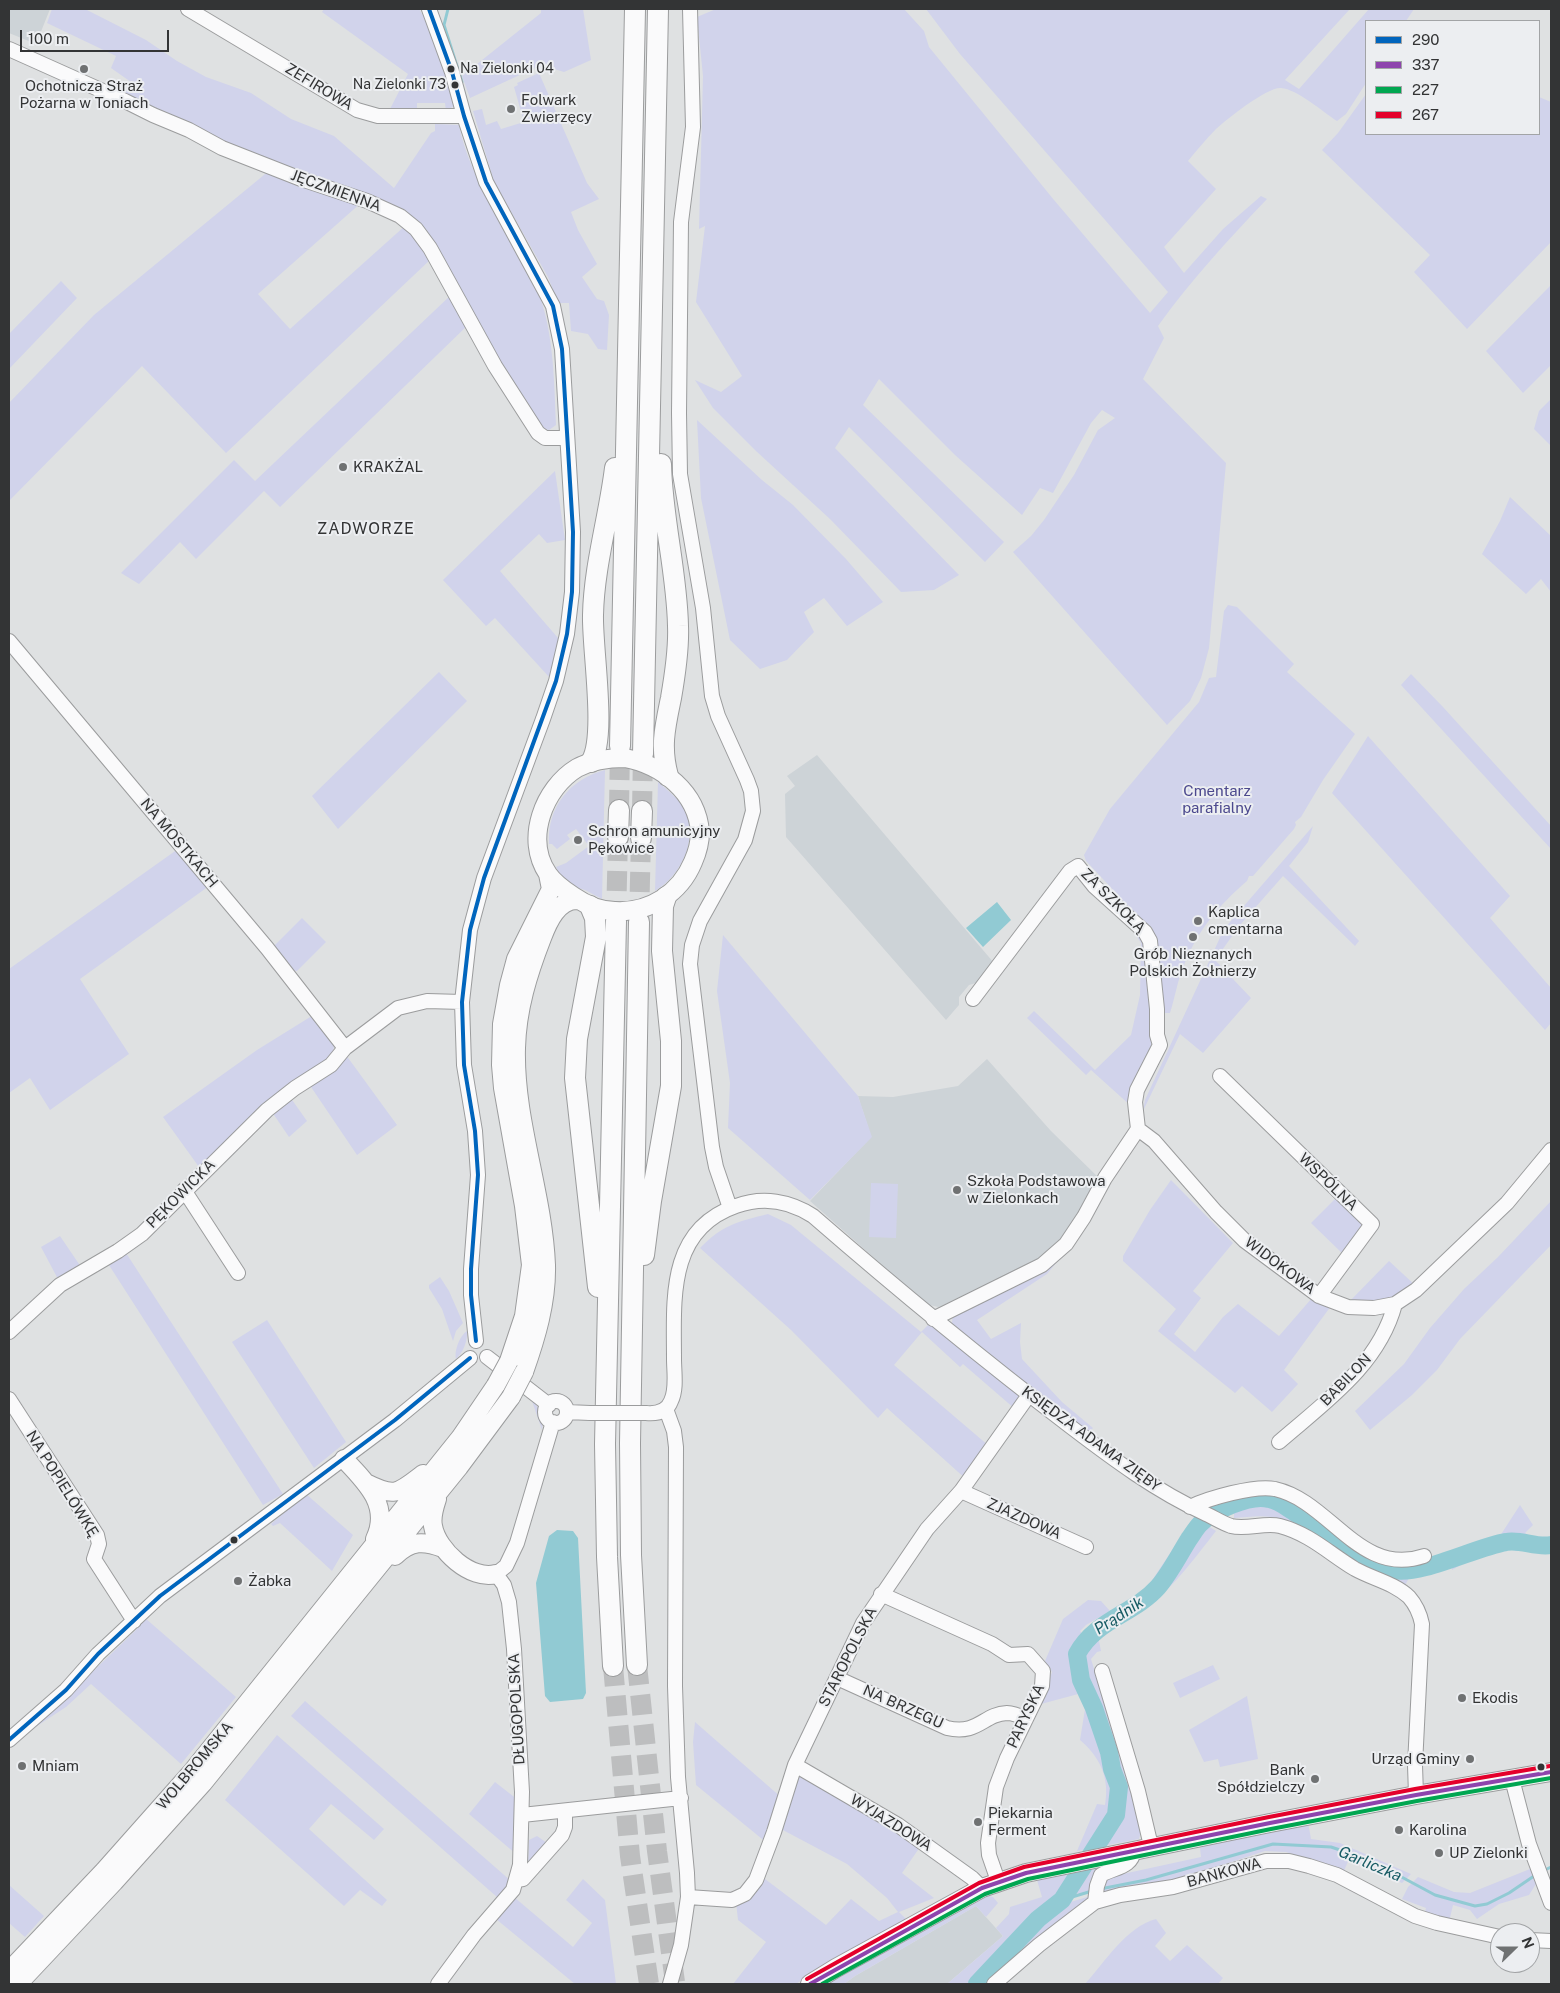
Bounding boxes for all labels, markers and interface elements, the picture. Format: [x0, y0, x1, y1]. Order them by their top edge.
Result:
scale bar [22, 20, 171, 52]
legend [1365, 20, 1540, 135]
text: 100 m [28, 30, 69, 47]
text: 290 [1412, 31, 1439, 48]
text: 337 [1412, 56, 1440, 73]
street label: ZEFIROWA [282, 60, 356, 114]
place label: Na Zielonki 04 [460, 61, 554, 77]
marker: Ochotnicza Straż Pożarna w Toniach [78, 63, 90, 75]
marker: Na Zielonki 04 [446, 64, 456, 74]
place label: Ochotnicza Straż Pożarna w Toniach [20, 77, 148, 112]
place label: Na Zielonki 73 [353, 77, 446, 93]
marker: Na Zielonki 73 [450, 80, 460, 90]
text: 227 [1412, 81, 1439, 98]
place label: Folwark Zwierzęcy [521, 91, 592, 126]
marker: Folwark Zwierzęcy [505, 103, 517, 115]
text: 267 [1412, 106, 1439, 123]
street label: JĘCZMIENNA [288, 166, 384, 216]
place label: KRAKŻAL [353, 458, 423, 476]
marker: KRAKŻAL [337, 461, 349, 473]
district label: ZADWORZE [316, 519, 416, 539]
park label: Cmentarz parafialny [1182, 782, 1252, 817]
street label: NA MOSTKACH [136, 795, 222, 891]
place label: Schron amunicyjny Pękowice [588, 822, 720, 857]
marker: Schron amunicyjny Pękowice [572, 834, 584, 846]
street label: ZA SZKOŁĄ [1077, 865, 1149, 937]
place label: Kaplica cmentarna [1208, 903, 1283, 938]
marker: Kaplica cmentarna [1192, 915, 1204, 927]
marker: Grób Nieznanych Polskich Żołnierzy [1187, 931, 1199, 943]
place label: Grób Nieznanych Polskich Żołnierzy [1129, 945, 1257, 980]
street label: WSPÓLNA [1295, 1149, 1361, 1215]
street label: PĘKOWICKA [143, 1156, 219, 1232]
place label: Szkoła Podstawowa w Zielonkach [967, 1172, 1106, 1207]
marker: Szkoła Podstawowa w Zielonkach [951, 1184, 963, 1196]
street label: WIDOKOWA [1241, 1233, 1319, 1299]
street label: BABILON [1317, 1350, 1375, 1410]
street label: KSIĘDZA ADAMA ZIĘBY [1018, 1382, 1164, 1496]
street label: NA POPIELÓWKĘ [22, 1427, 102, 1541]
street label: ZJAZDOWA [984, 1495, 1064, 1543]
unlabelled marker [229, 1535, 239, 1545]
place label: Żabka [248, 1572, 291, 1590]
marker: Żabka [232, 1575, 244, 1587]
water label: Prądnik [1091, 1593, 1147, 1639]
street label: STAROPOLSKA [815, 1604, 881, 1710]
street label: DŁUGOPOLSKA [505, 1653, 529, 1765]
street label: NA BRZEGU [860, 1681, 946, 1733]
street label: PARYSKA [1003, 1681, 1049, 1751]
place label: Ekodis [1472, 1689, 1518, 1707]
marker: Ekodis [1456, 1692, 1468, 1704]
street label: WOLBROMSKA [153, 1718, 237, 1814]
place label: Urząd Gminy [1371, 1750, 1460, 1768]
marker: Urząd Gminy [1464, 1753, 1476, 1765]
place label: Mniam [32, 1757, 79, 1775]
marker: Mniam [16, 1760, 28, 1772]
place label: Bank Spółdzielczy [1217, 1761, 1305, 1796]
unlabelled marker [1536, 1762, 1546, 1772]
marker: Bank Spółdzielczy [1309, 1773, 1321, 1785]
street label: WYJAZDOWA [847, 1791, 935, 1855]
place label: Piekarnia Ferment [988, 1804, 1053, 1839]
marker: Piekarnia Ferment [972, 1816, 984, 1828]
place label: Karolina [1409, 1821, 1467, 1839]
marker: Karolina [1393, 1824, 1405, 1836]
water label: Garliczka [1335, 1842, 1405, 1886]
place label: UP Zielonki [1449, 1844, 1528, 1862]
marker: UP Zielonki [1433, 1847, 1445, 1859]
street label: BANKOWA [1185, 1854, 1263, 1892]
north arrow [1490, 1923, 1540, 1973]
text: N [1519, 1935, 1537, 1951]

